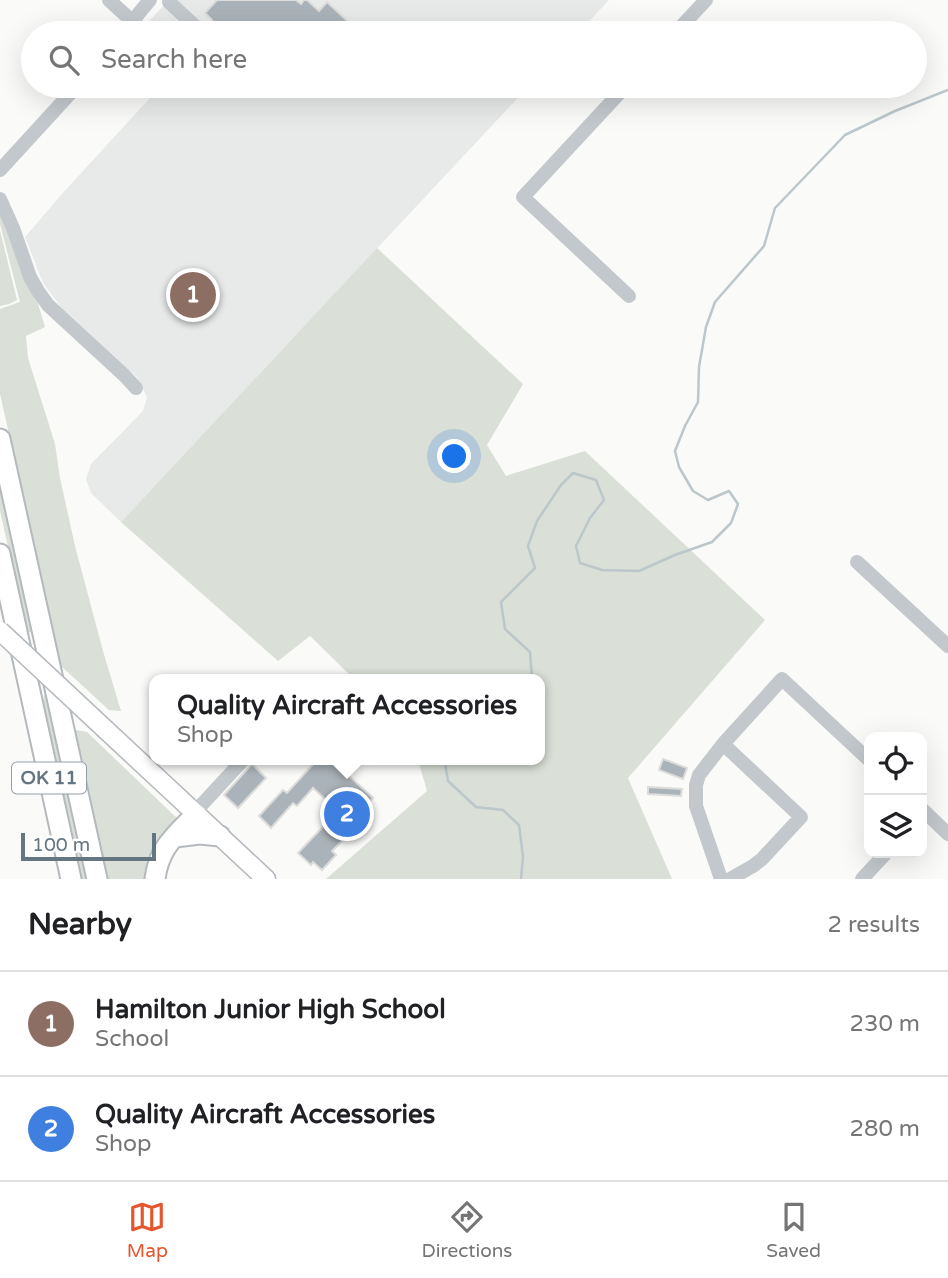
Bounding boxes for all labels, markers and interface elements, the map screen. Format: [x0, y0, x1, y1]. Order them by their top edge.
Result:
search box [21, 21, 927, 98]
icon: search [45, 41, 83, 79]
text: Search here [101, 44, 247, 75]
pin: 1 [170, 269, 216, 321]
your location [437, 439, 471, 473]
popup [149, 674, 545, 765]
text: Quality Aircraft Accessories [177, 690, 517, 721]
text: Shop [177, 721, 233, 749]
map controls [864, 732, 927, 858]
button: locate [864, 732, 927, 795]
road number: OK 11 [12, 762, 86, 793]
pin: 2 [324, 788, 370, 840]
button: layers [864, 795, 927, 858]
scale bar [21, 830, 156, 862]
text: 100 m [32, 834, 90, 856]
text: Nearby [28, 906, 132, 943]
text: 2 results [827, 911, 920, 939]
text: Hamilton Junior High School [95, 994, 446, 1025]
text: 1 [44, 1010, 58, 1038]
text: 230 m [850, 1010, 920, 1038]
text: School [95, 1025, 169, 1053]
text: Quality Aircraft Accessories [95, 1099, 435, 1130]
text: 2 [44, 1115, 58, 1143]
text: 280 m [850, 1115, 920, 1143]
text: Shop [95, 1130, 152, 1158]
tab: Map [127, 1198, 168, 1262]
tab: Directions [422, 1198, 513, 1262]
tab: Saved [766, 1198, 821, 1262]

